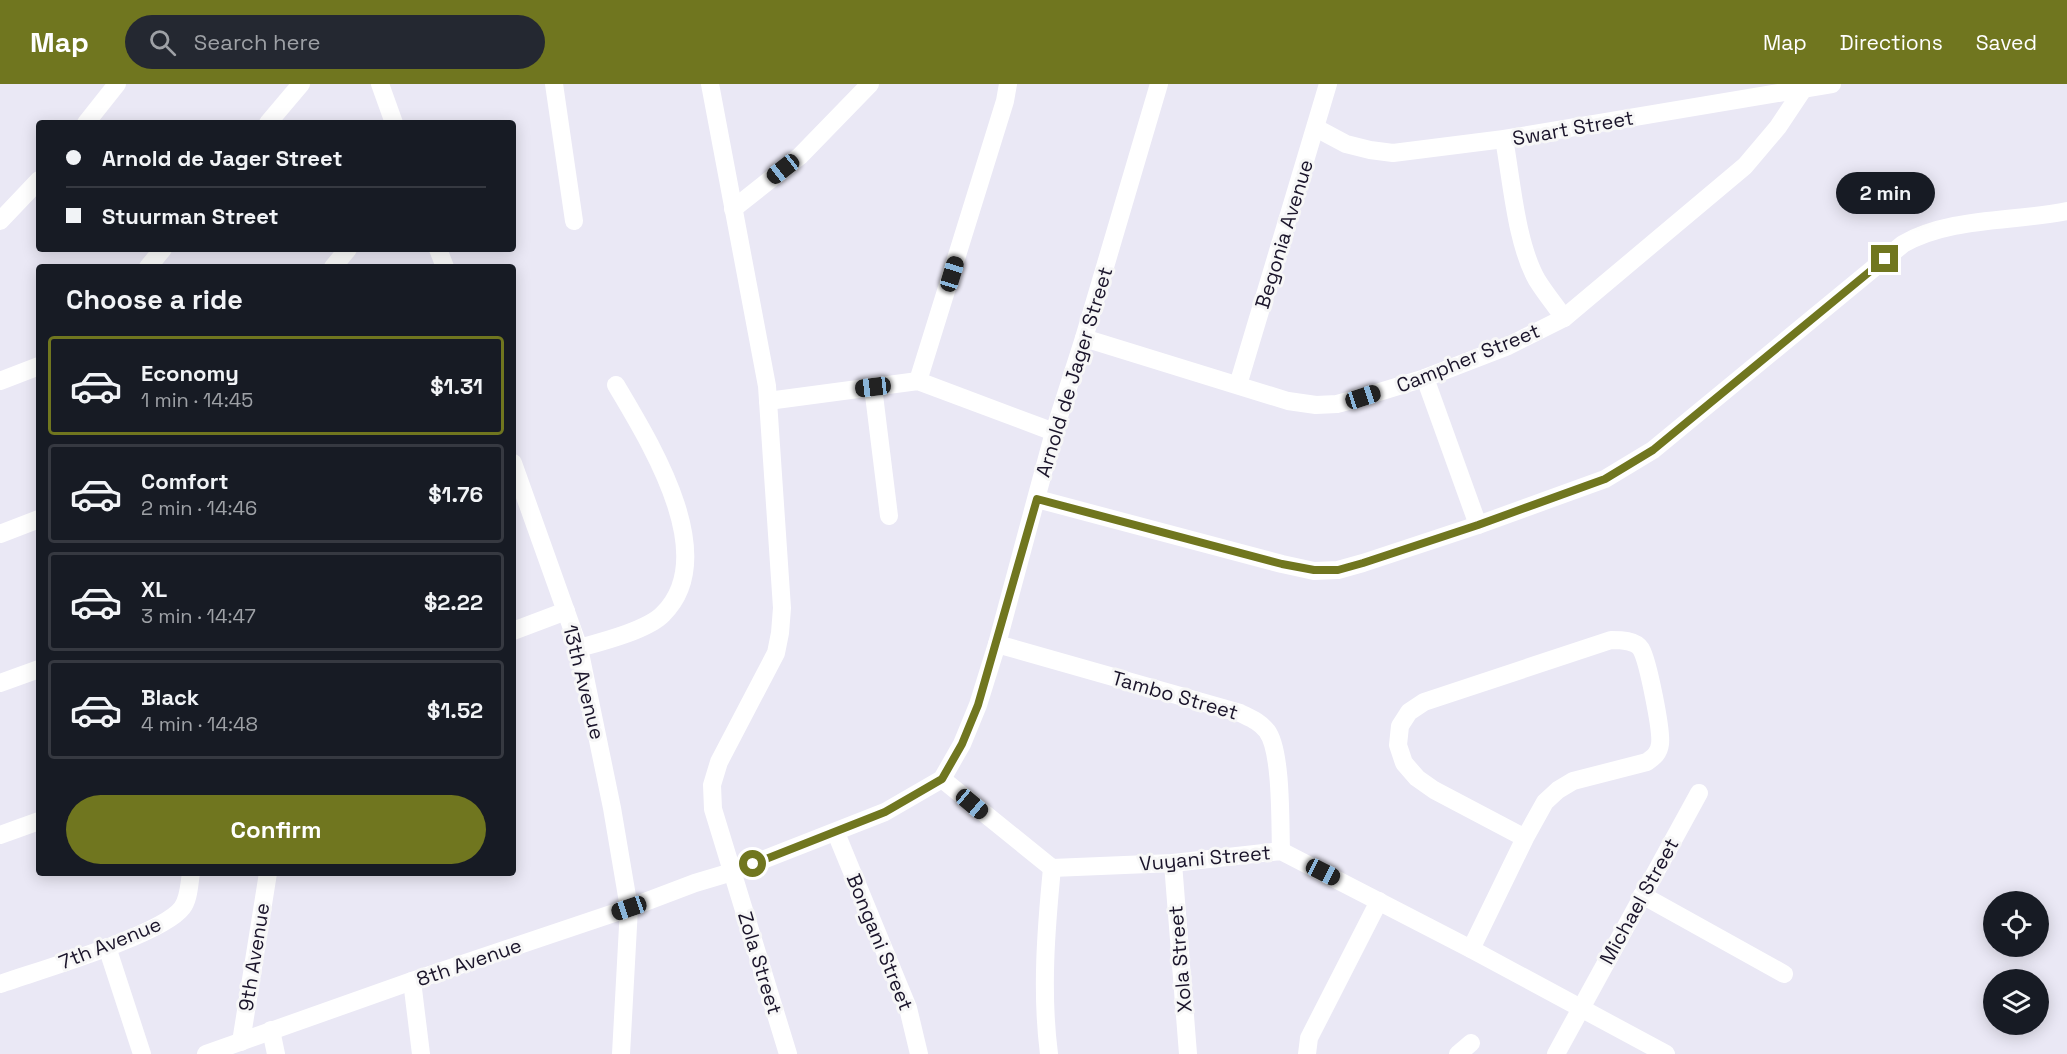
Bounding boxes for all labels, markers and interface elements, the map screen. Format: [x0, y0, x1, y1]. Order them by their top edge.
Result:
search box [125, 15, 545, 69]
text: Map [30, 24, 89, 60]
icon: search [146, 26, 179, 59]
text: Search here [194, 28, 321, 56]
text: Map [1763, 29, 1807, 56]
text: Directions [1840, 29, 1943, 56]
text: Saved [1976, 29, 2037, 56]
street label: Swart Street [1510, 105, 1636, 151]
text: Arnold de Jager Street [102, 144, 342, 172]
car [763, 151, 803, 187]
street label: Begonia Avenue [1249, 156, 1319, 312]
callout: 2 min [1836, 172, 1934, 214]
text: 2 min [1860, 180, 1911, 206]
text: Stuurman Street [102, 202, 279, 230]
route end [1871, 245, 1898, 272]
car [938, 254, 966, 294]
street label: Arnold de Jager Street [1030, 264, 1118, 480]
text: Choose a ride [66, 282, 243, 317]
street label: Campher Street [1393, 317, 1543, 399]
icon: car [69, 359, 123, 413]
text: Economy [141, 359, 239, 387]
text: $1.31 [430, 372, 483, 400]
car [854, 376, 892, 398]
car [1343, 383, 1383, 411]
text: 1 min · 14:45 [141, 387, 253, 413]
icon: car [69, 467, 123, 521]
text: Comfort [141, 467, 229, 495]
text: $1.76 [428, 480, 483, 508]
text: 2 min · 14:46 [141, 495, 257, 521]
icon: car [69, 575, 123, 629]
text: XL [141, 575, 167, 603]
text: $2.22 [424, 588, 483, 616]
text: 3 min · 14:47 [141, 603, 256, 629]
street label: 13th Avenue [557, 622, 611, 742]
street label: Tambo Street [1109, 665, 1241, 725]
icon: car [69, 683, 123, 737]
text: Black [141, 683, 199, 711]
text: $1.52 [427, 696, 483, 724]
text: 4 min · 14:48 [141, 711, 258, 737]
car [952, 786, 992, 822]
button: Confirm [66, 795, 486, 864]
street label: Michael Street [1594, 833, 1684, 969]
street label: Vuyani Street [1138, 839, 1272, 877]
route start [739, 850, 766, 877]
car [1303, 856, 1343, 888]
street label: Bongani Street [841, 870, 919, 1014]
map controls [1983, 891, 2049, 1035]
button: locate [1983, 891, 2049, 957]
car [609, 894, 649, 922]
street label: 9th Avenue [233, 901, 275, 1013]
street label: Xola Street [1162, 904, 1198, 1014]
street label: Zola Street [732, 908, 788, 1018]
street label: 7th Avenue [55, 911, 165, 975]
street label: 8th Avenue [413, 932, 525, 992]
button: layers [1983, 969, 2049, 1035]

